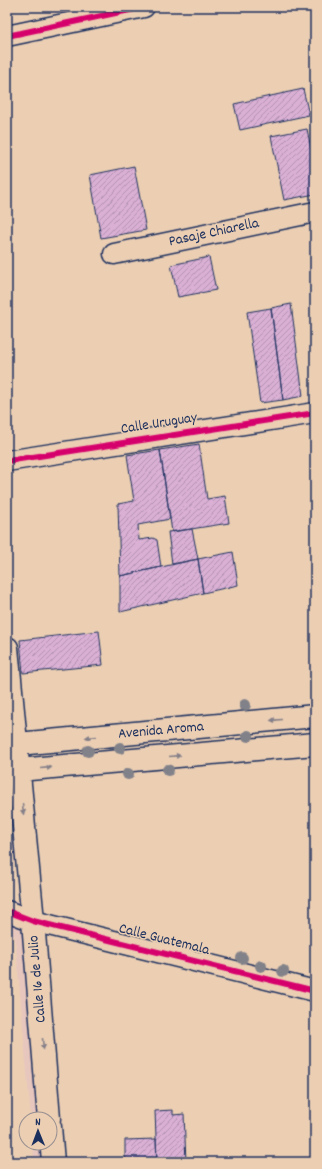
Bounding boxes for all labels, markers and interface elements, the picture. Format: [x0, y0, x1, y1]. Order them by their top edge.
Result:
street label: Pasaje Chiarella [167, 213, 262, 253]
street label: Calle Uruguay [119, 407, 200, 441]
street label: Avenida Aroma [117, 716, 206, 746]
one-way arrow [270, 716, 282, 723]
one-way arrow [85, 734, 97, 741]
one-way arrow [169, 753, 181, 760]
one-way arrow [40, 764, 52, 771]
one-way arrow [20, 803, 26, 815]
street label: Calle Guatemala [116, 918, 213, 962]
street label: Calle 16 de Julio [23, 934, 53, 1024]
one-way arrow [40, 1038, 47, 1050]
north arrow [18, 1111, 58, 1151]
text: N [35, 1115, 41, 1131]

